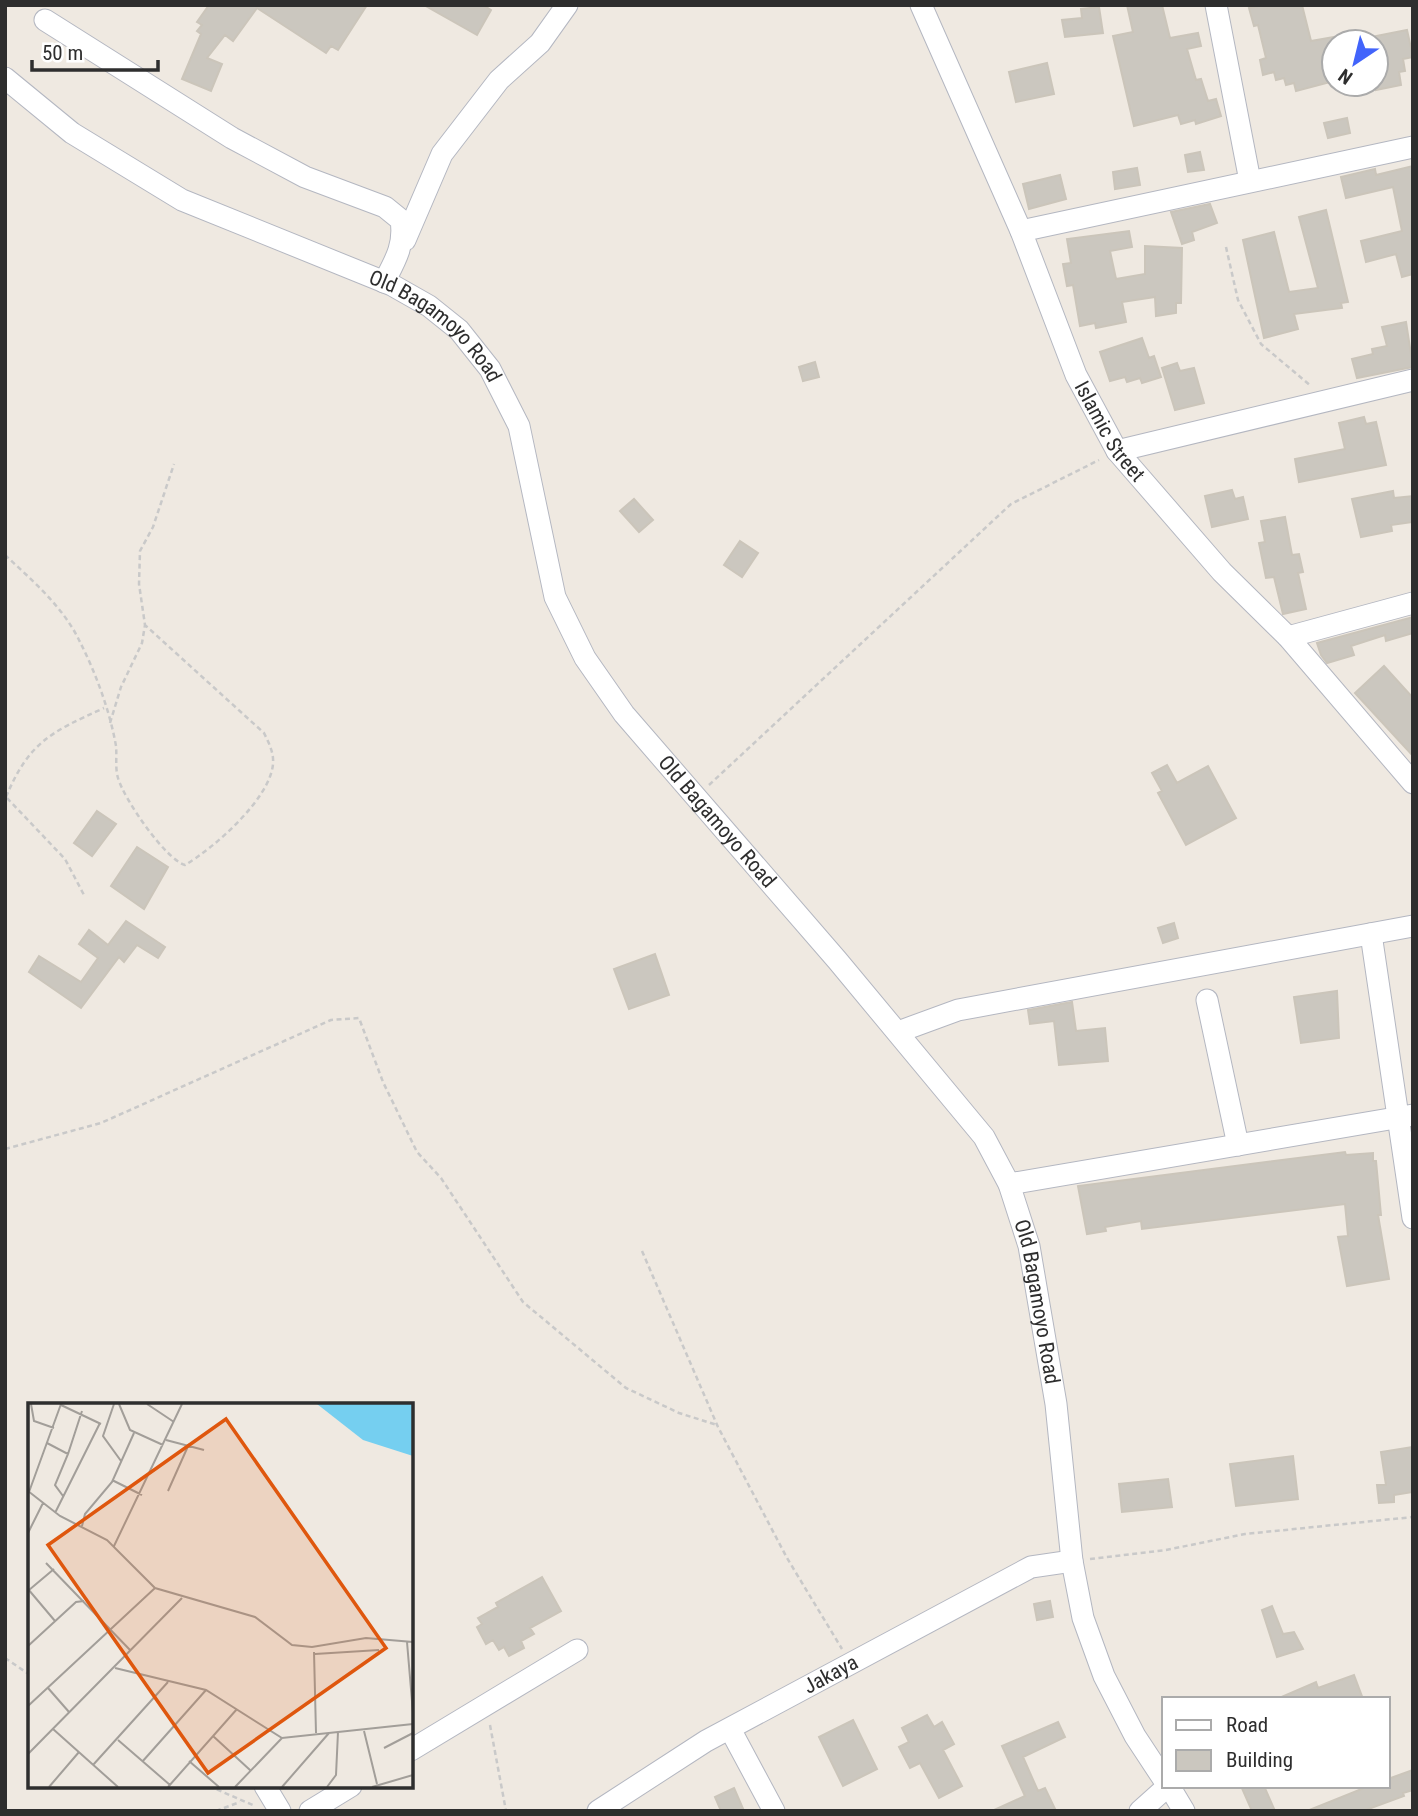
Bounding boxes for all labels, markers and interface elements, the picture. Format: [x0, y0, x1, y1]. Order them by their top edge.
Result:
scale bar [32, 28, 158, 72]
north arrow [1320, 28, 1390, 98]
text: 50 m [42, 41, 83, 65]
text: N [1334, 64, 1357, 89]
street label: Old Bagamoyo Road [366, 265, 506, 386]
street label: Islamic Street [1070, 377, 1150, 486]
street label: Old Bagamoyo Road [653, 751, 781, 893]
street label: Old Bagamoyo Road [1009, 1217, 1064, 1386]
inset map [28, 1403, 413, 1788]
street label: Jakaya [799, 1650, 862, 1699]
legend [1162, 1697, 1390, 1788]
text: Road [1226, 1713, 1268, 1737]
text: Building [1226, 1748, 1293, 1772]

